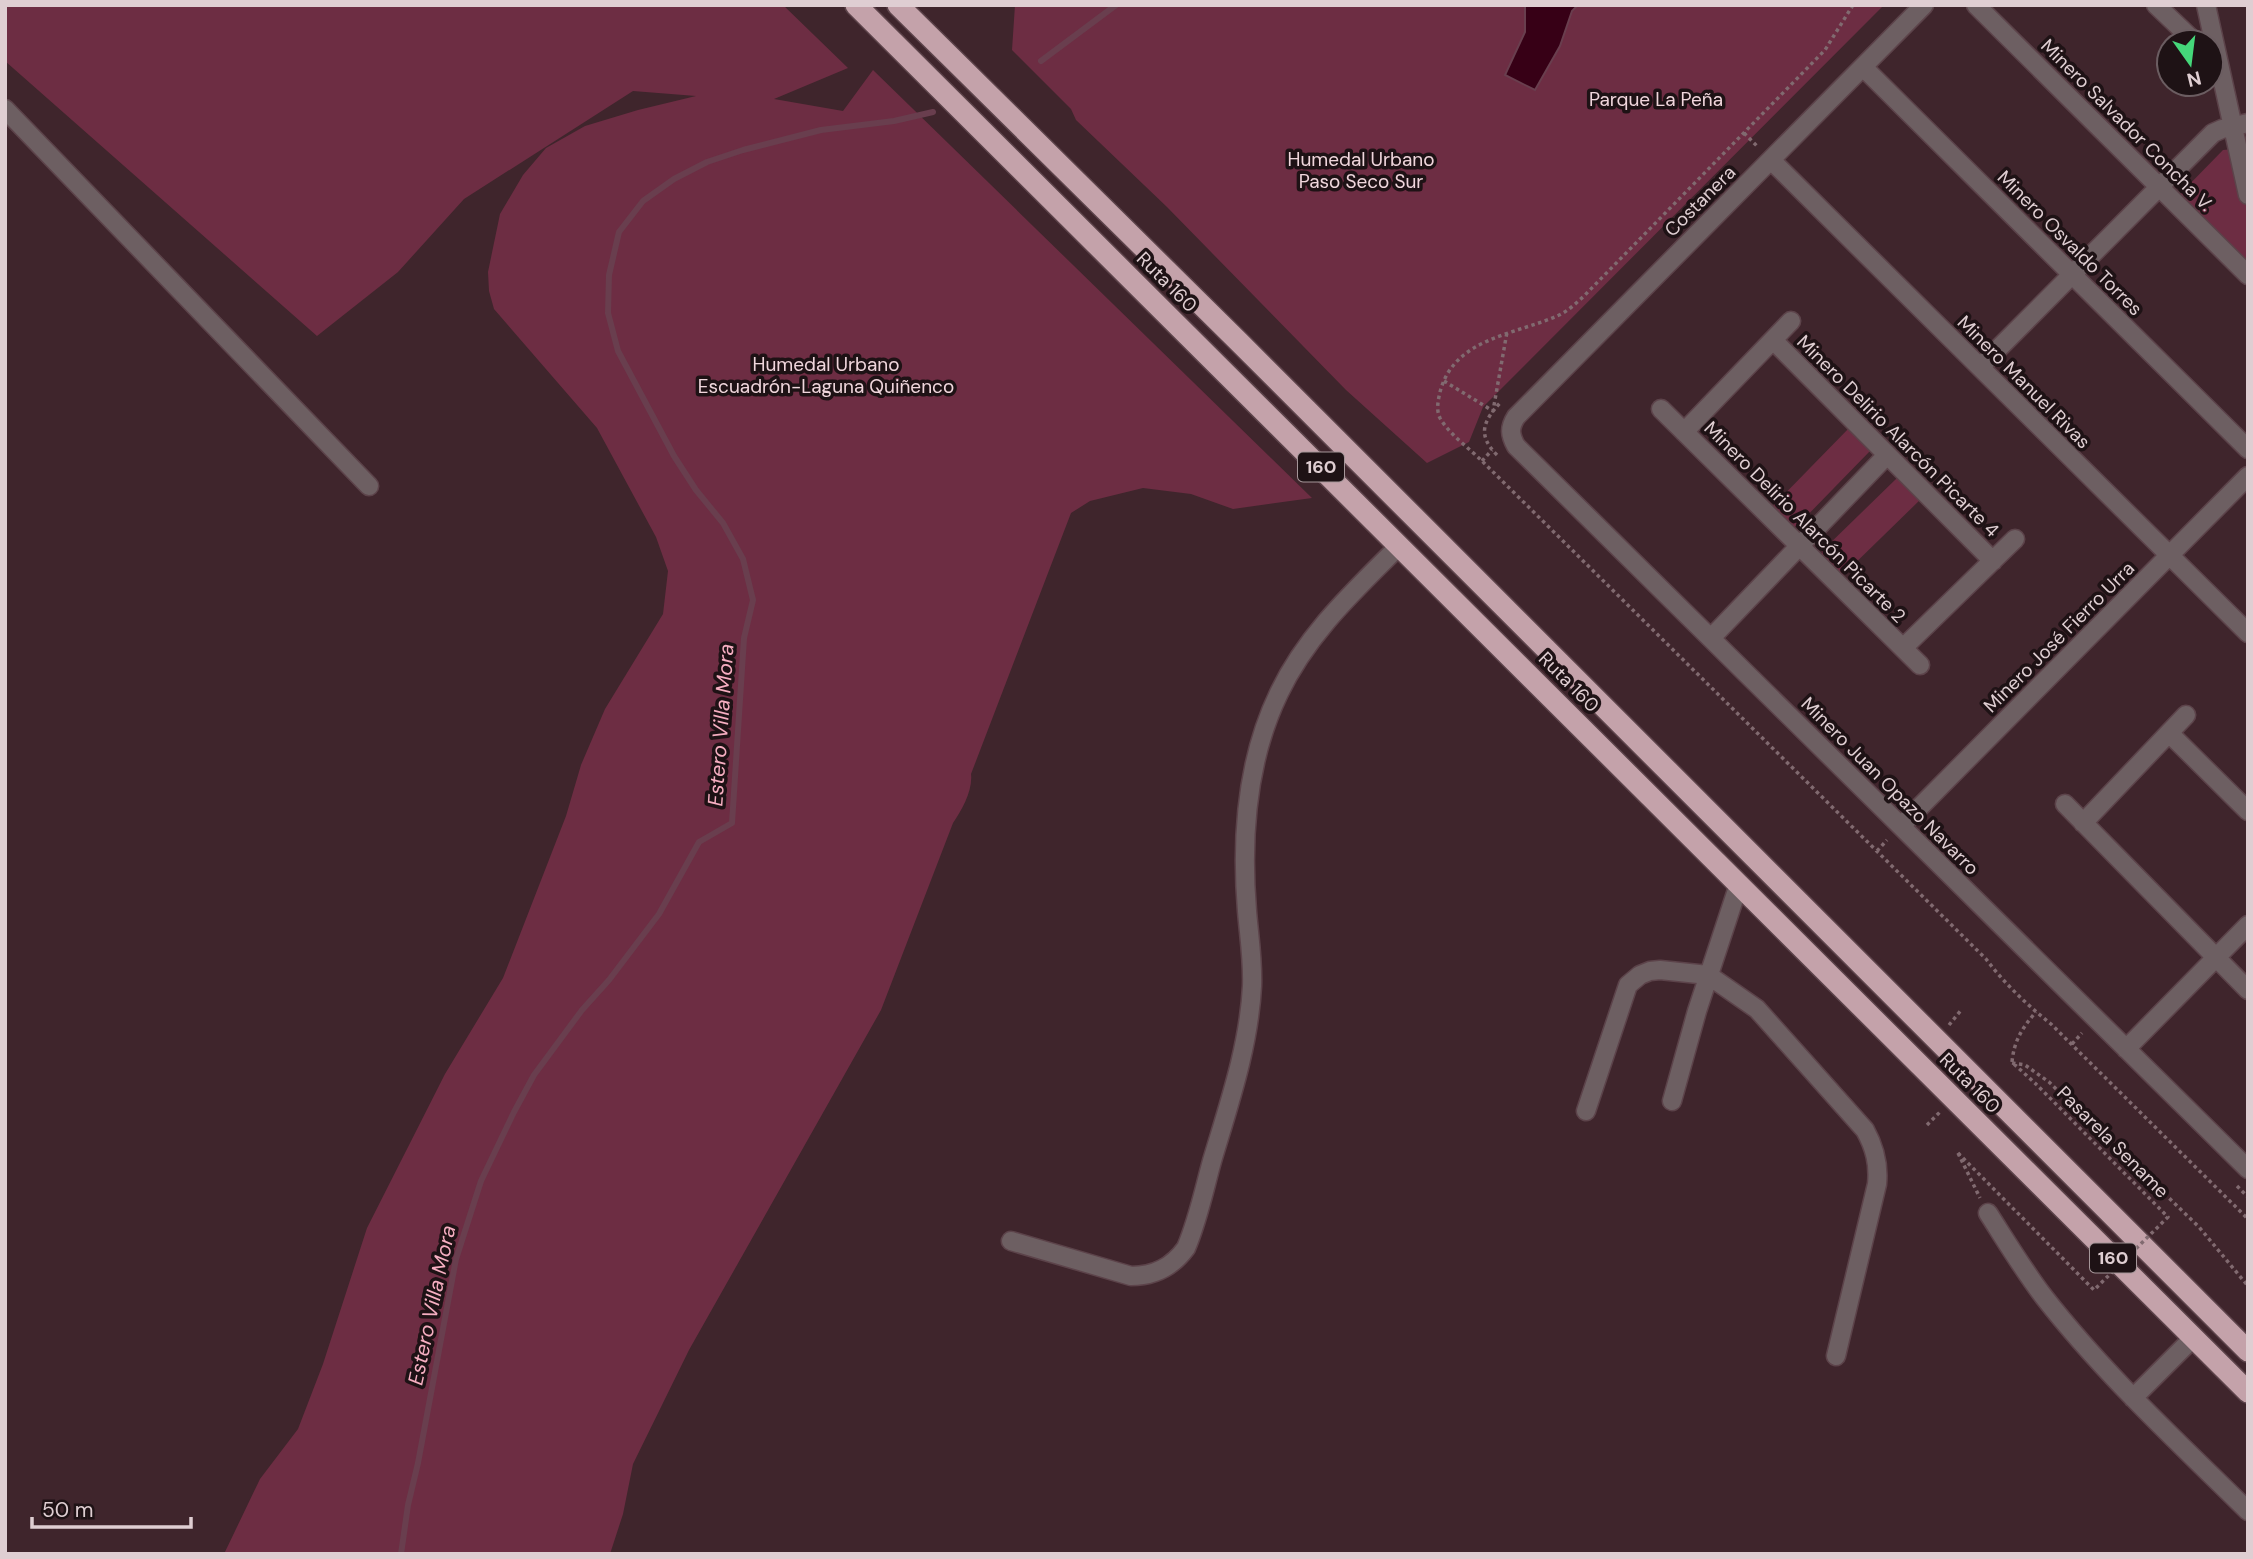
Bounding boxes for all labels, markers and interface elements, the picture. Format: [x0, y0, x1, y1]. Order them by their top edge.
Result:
north arrow [2155, 28, 2225, 98]
street label: Minero Salvador Concha V. [2035, 33, 2219, 217]
text: N [2184, 65, 2204, 93]
park label: Parque La Peña [1589, 87, 1723, 112]
park label: Humedal Urbano Paso Seco Sur [1288, 147, 1434, 194]
street label: Costanera [1659, 160, 1741, 242]
street label: Minero Osvaldo Torres [1992, 165, 2148, 321]
street label: Ruta 160 [1131, 246, 1203, 318]
street label: Minero Manuel Rivas [1952, 310, 2096, 454]
street label: Minero Delirio Alarcón Picarte 4 [1792, 330, 2004, 542]
park label: Humedal Urbano Escuadrón-Laguna Quiñenco [698, 352, 954, 399]
street label: Minero Delirio Alarcón Picarte 2 [1699, 416, 1911, 628]
road number: 160 [1298, 452, 1344, 481]
street label: Minero José Fierro Urra [1978, 556, 2140, 718]
water label: Estero Villa Mora [701, 643, 741, 807]
street label: Ruta 160 [1533, 646, 1605, 718]
street label: Minero Juan Opazo Navarro [1796, 692, 1984, 880]
street label: Ruta 160 [1934, 1047, 2006, 1119]
street label: Pasarela Sename [2052, 1081, 2174, 1203]
water label: Estero Villa Mora [401, 1222, 463, 1388]
road number: 160 [2090, 1244, 2136, 1273]
scale bar [32, 1486, 191, 1530]
text: 50 m [42, 1496, 93, 1524]

